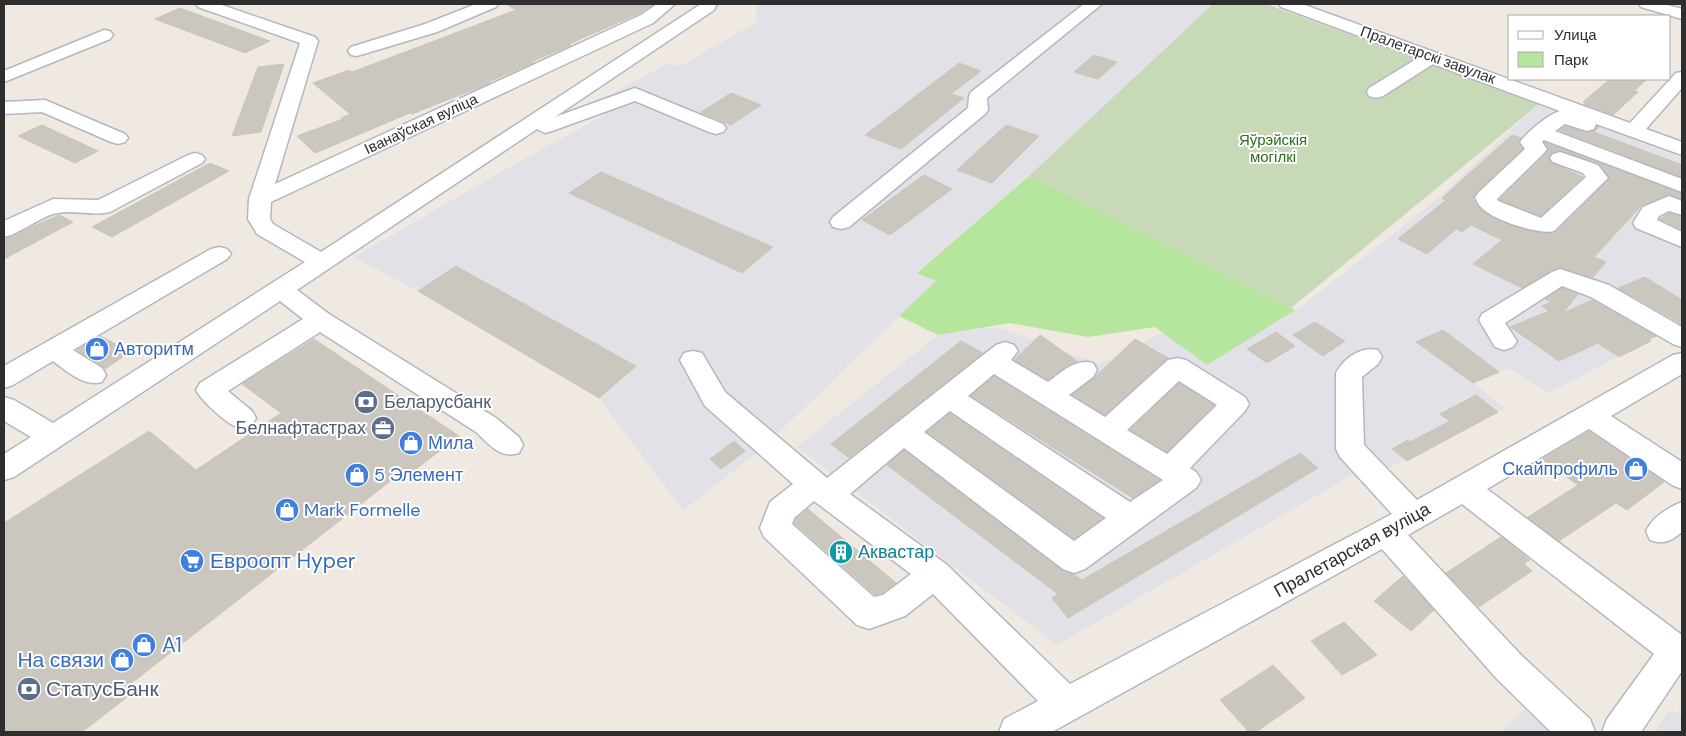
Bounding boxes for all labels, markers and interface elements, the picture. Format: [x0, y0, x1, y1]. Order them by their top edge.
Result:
legend [1508, 15, 1671, 80]
street label: Пралетарскі завулак [1358, 21, 1499, 89]
text: Улица [1554, 25, 1597, 45]
text: Парк [1554, 50, 1588, 70]
street label: Іванаўская вуліца [361, 89, 482, 159]
park label: Яўрэйскія могілкі [1239, 130, 1307, 167]
shop icon: Авторитм [84, 336, 110, 362]
place label: Авторитм [114, 337, 194, 361]
bank icon: Беларусбанк [353, 389, 379, 415]
place label: Беларусбанк [384, 390, 491, 414]
office icon: Белнафтастрах [370, 415, 396, 441]
place label: Белнафтастрах [236, 416, 366, 440]
shop icon: Мила [398, 430, 424, 456]
place label: Мила [428, 431, 475, 455]
shop icon: Скайпрофиль [1623, 456, 1649, 482]
place label: Скайпрофиль [1502, 457, 1618, 481]
shop icon: 5 Элемент [344, 462, 370, 488]
place label: 5 Элемент [374, 463, 463, 487]
shop icon: Mark Formelle [274, 497, 300, 523]
street label: Пралетарская вуліца [1269, 497, 1435, 603]
place label: Mark Formelle [304, 498, 421, 522]
building icon: Аквастар [828, 539, 854, 565]
place label: Аквастар [858, 540, 934, 564]
place label: Евроопт Hyper [210, 547, 356, 575]
supermarket icon: Евроопт Hyper [179, 548, 205, 574]
place label: A1 [162, 631, 182, 659]
shop icon: A1 [131, 632, 157, 658]
place label: На связи [17, 646, 104, 674]
shop icon: На связи [109, 647, 135, 673]
place label: СтатусБанк [46, 675, 159, 703]
bank icon: СтатусБанк [16, 676, 42, 702]

